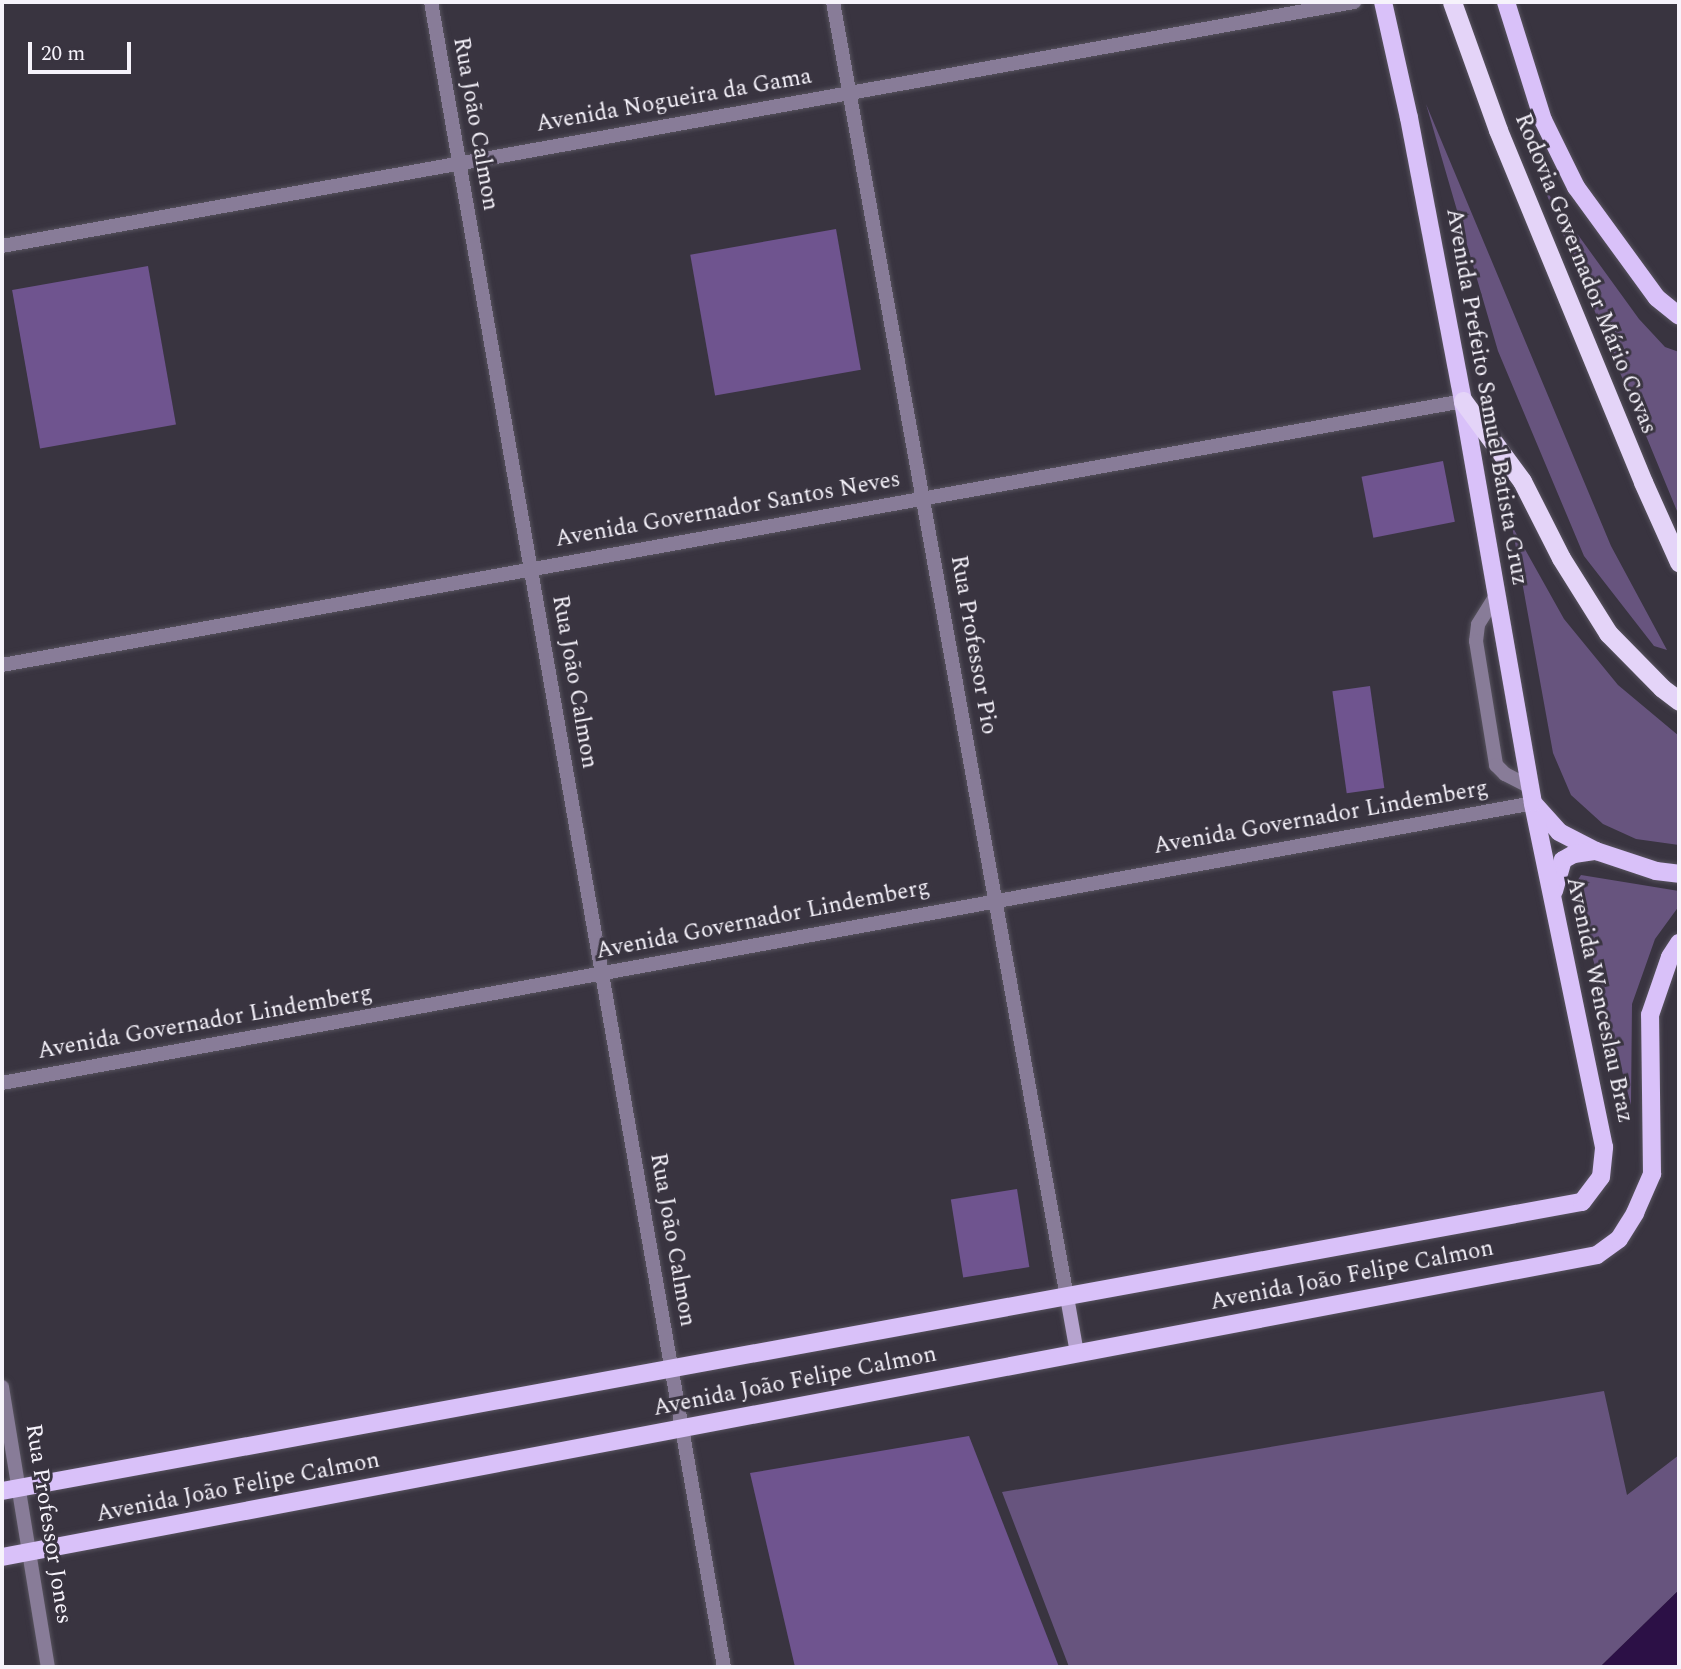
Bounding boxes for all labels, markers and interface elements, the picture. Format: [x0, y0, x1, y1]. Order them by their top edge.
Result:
scale bar [32, 28, 135, 72]
street label: Rua João Calmon [446, 35, 504, 213]
text: 20 m [41, 38, 85, 70]
street label: Avenida Nogueira da Gama [534, 63, 814, 139]
street label: Rodovia Governador Mário Covas [1508, 110, 1662, 438]
street label: Avenida Prefeito Samuel Batista Cruz [1439, 206, 1533, 588]
street label: Avenida Governador Santos Neves [553, 466, 903, 554]
street label: Rua Professor Pio [944, 553, 1002, 737]
street label: Rua João Calmon [545, 593, 603, 771]
street label: Avenida Governador Lindemberg [1151, 775, 1491, 861]
street label: Avenida Governador Lindemberg [594, 874, 932, 966]
street label: Avenida Wenceslau Braz [1559, 874, 1639, 1126]
street label: Avenida Governador Lindemberg [35, 980, 375, 1066]
street label: Rua João Calmon [643, 1151, 701, 1329]
street label: Avenida João Felipe Calmon [1208, 1235, 1496, 1317]
street label: Avenida João Felipe Calmon [651, 1341, 939, 1423]
street label: Rua Professor Jones [19, 1422, 77, 1626]
street label: Avenida João Felipe Calmon [94, 1447, 382, 1529]

